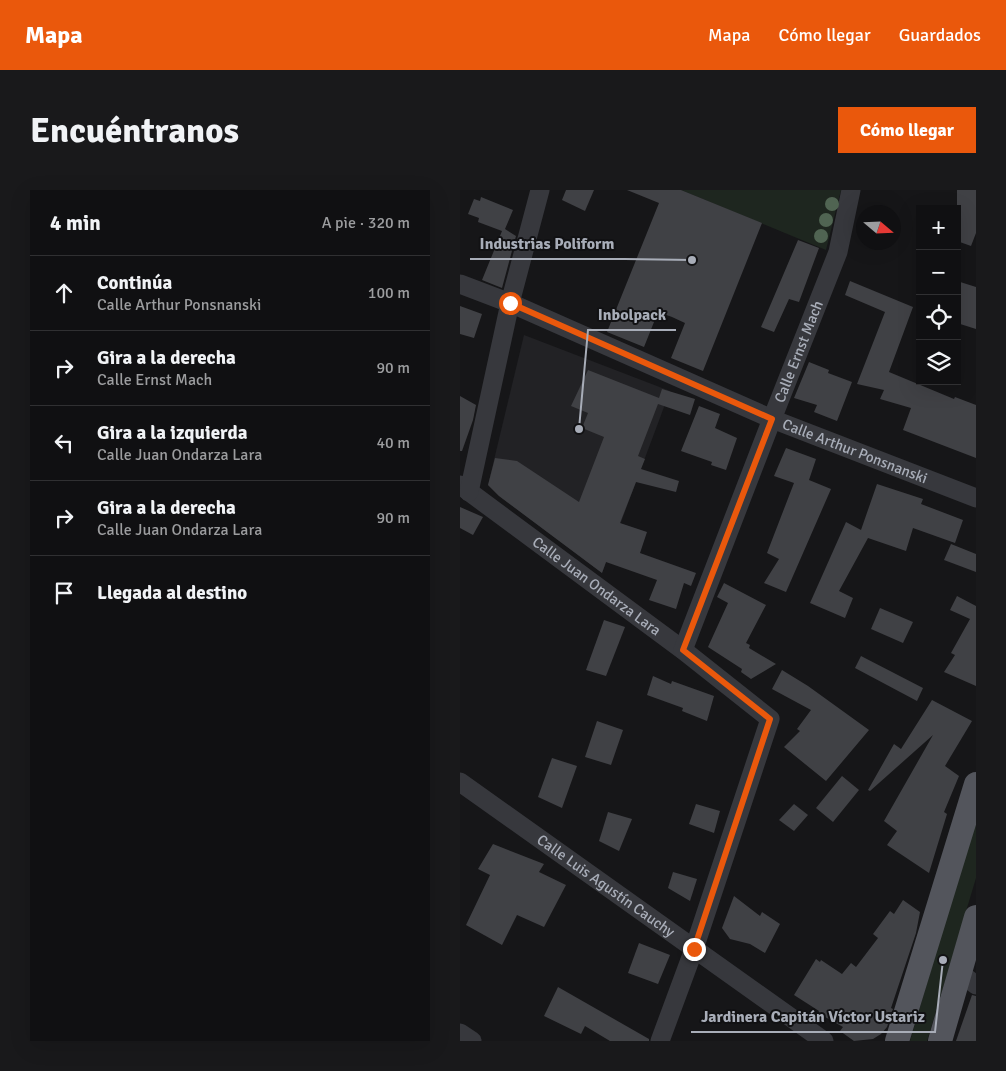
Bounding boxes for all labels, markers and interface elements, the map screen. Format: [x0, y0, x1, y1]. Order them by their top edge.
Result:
text: Mapa [25, 20, 83, 50]
text: Mapa [708, 24, 750, 46]
text: Cómo llegar [778, 24, 871, 46]
text: Guardados [899, 24, 981, 46]
button: Cómo llegar [838, 107, 976, 153]
text: Encuéntranos [30, 109, 239, 152]
north arrow [856, 205, 901, 250]
map controls [916, 205, 961, 385]
button: + [916, 205, 961, 250]
text: 4 min [50, 210, 101, 236]
text: A pie · 320 m [322, 213, 410, 233]
callout: Industrias Poliform [470, 228, 625, 259]
text: Industrias Poliform [480, 234, 614, 254]
button: − [916, 250, 961, 295]
text: Continúa [97, 271, 172, 295]
icon: ahead [50, 279, 78, 307]
text: 100 m [368, 283, 410, 303]
route start [499, 292, 522, 315]
text: Calle Arthur Ponsnanski [97, 295, 261, 315]
button: locate [916, 295, 961, 340]
street label: Calle Ernst Mach [770, 298, 827, 405]
callout: Inbolpack [588, 299, 676, 330]
text: Inbolpack [598, 305, 667, 325]
button: layers [916, 340, 961, 385]
text: Gira a la derecha [97, 346, 236, 370]
icon: right [50, 354, 78, 382]
text: 90 m [376, 358, 410, 378]
text: Calle Ernst Mach [97, 370, 212, 390]
street label: Calle Arthur Ponsnanski [780, 415, 930, 487]
text: Gira a la izquierda [97, 421, 247, 445]
icon: left [50, 429, 78, 457]
text: 40 m [376, 433, 410, 453]
text: Calle Juan Ondarza Lara [97, 445, 262, 465]
text: Gira a la derecha [97, 496, 236, 520]
icon: right [50, 504, 78, 532]
text: 90 m [376, 508, 410, 528]
text: Calle Juan Ondarza Lara [97, 520, 262, 540]
street label: Calle Juan Ondarza Lara [529, 533, 664, 640]
icon: arrive [50, 579, 78, 607]
text: Llegada al destino [97, 581, 247, 605]
street label: Calle Luis Agustín Cauchy [533, 831, 678, 941]
route end [683, 938, 706, 961]
callout: Jardinera Capitán Víctor Ustariz [691, 1001, 935, 1032]
text: Jardinera Capitán Víctor Ustariz [701, 1007, 925, 1027]

